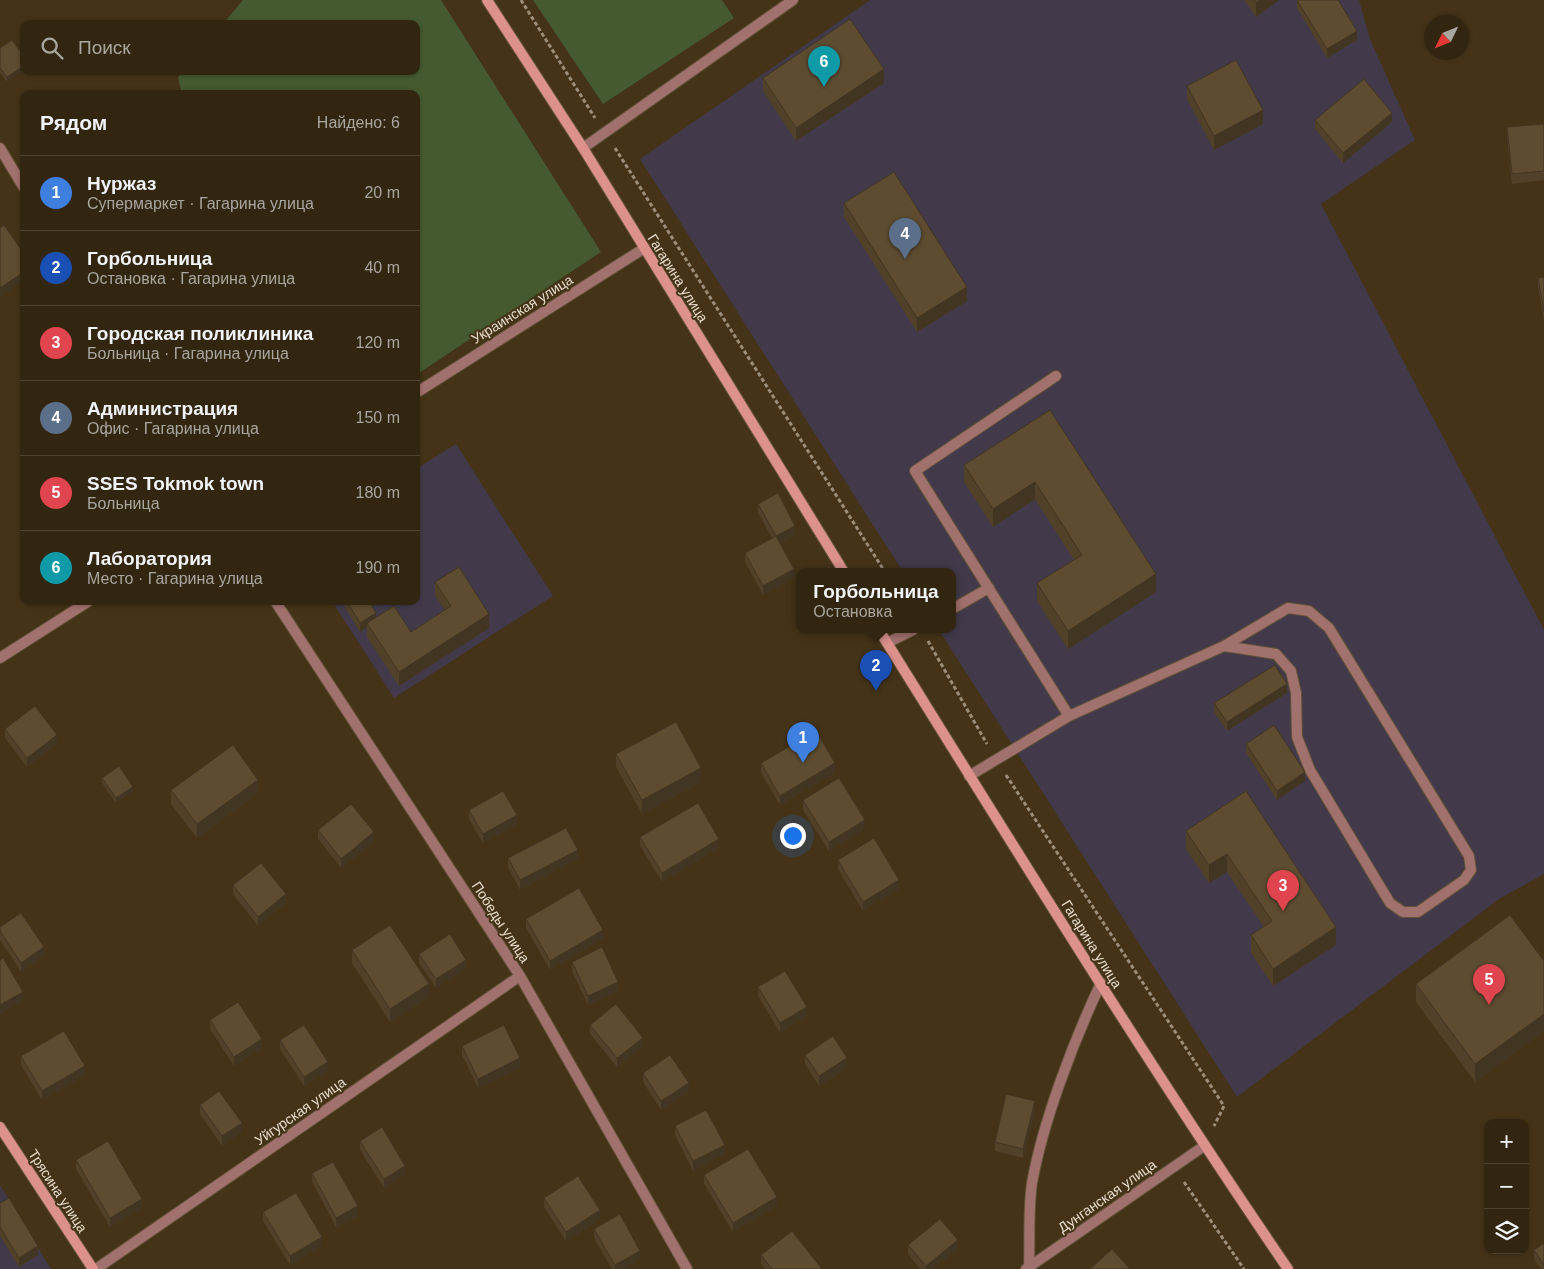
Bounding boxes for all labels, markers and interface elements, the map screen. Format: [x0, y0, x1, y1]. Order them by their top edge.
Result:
north arrow [1424, 15, 1469, 60]
search box [20, 20, 420, 75]
icon: search [38, 34, 66, 62]
text: Поиск [78, 37, 131, 58]
pin: 6 [808, 46, 840, 87]
text: Рядом [40, 111, 107, 134]
text: Найдено: 6 [317, 114, 400, 131]
text: Нуржаз [87, 173, 156, 194]
text: 1 [52, 184, 60, 201]
text: 20 m [364, 184, 400, 201]
text: Супермаркет · Гагарина улица [87, 195, 314, 212]
pin: 4 [889, 218, 921, 259]
street label: Гагарина улица [645, 231, 712, 325]
text: Горбольница [87, 248, 212, 269]
text: 2 [52, 259, 60, 276]
text: 40 m [364, 259, 400, 276]
text: Остановка · Гагарина улица [87, 270, 295, 287]
street label: Украинская улица [468, 271, 576, 347]
text: Городская поликлиника [87, 323, 313, 344]
text: 3 [52, 334, 60, 351]
text: 120 m [356, 334, 400, 351]
text: Больница · Гагарина улица [87, 345, 289, 362]
text: Администрация [87, 398, 238, 419]
text: 4 [52, 409, 60, 426]
text: 150 m [356, 409, 400, 426]
text: Офис · Гагарина улица [87, 420, 259, 437]
text: SSES Tokmok town [87, 473, 264, 494]
text: 5 [52, 484, 60, 501]
text: 180 m [356, 484, 400, 501]
text: Больница [87, 495, 160, 512]
text: Лаборатория [87, 548, 212, 569]
text: 6 [52, 559, 60, 576]
text: 190 m [356, 559, 400, 576]
popup [796, 568, 956, 633]
text: Место · Гагарина улица [87, 570, 263, 587]
text: Горбольница [813, 581, 939, 602]
text: Остановка [813, 603, 892, 620]
pin: 2 [860, 650, 892, 691]
pin: 1 [787, 722, 819, 763]
your location [780, 823, 806, 849]
pin: 3 [1267, 870, 1299, 911]
street label: Победы улица [469, 878, 533, 966]
street label: Гагарина улица [1059, 897, 1126, 991]
pin: 5 [1473, 964, 1505, 1005]
street label: Уйгурская улица [252, 1074, 349, 1148]
map controls [1484, 1119, 1529, 1254]
button: + [1484, 1119, 1529, 1164]
street label: Трясина улица [25, 1147, 91, 1236]
street label: Дунганская улица [1055, 1156, 1159, 1236]
button: − [1484, 1164, 1529, 1209]
button: layers [1484, 1209, 1529, 1254]

